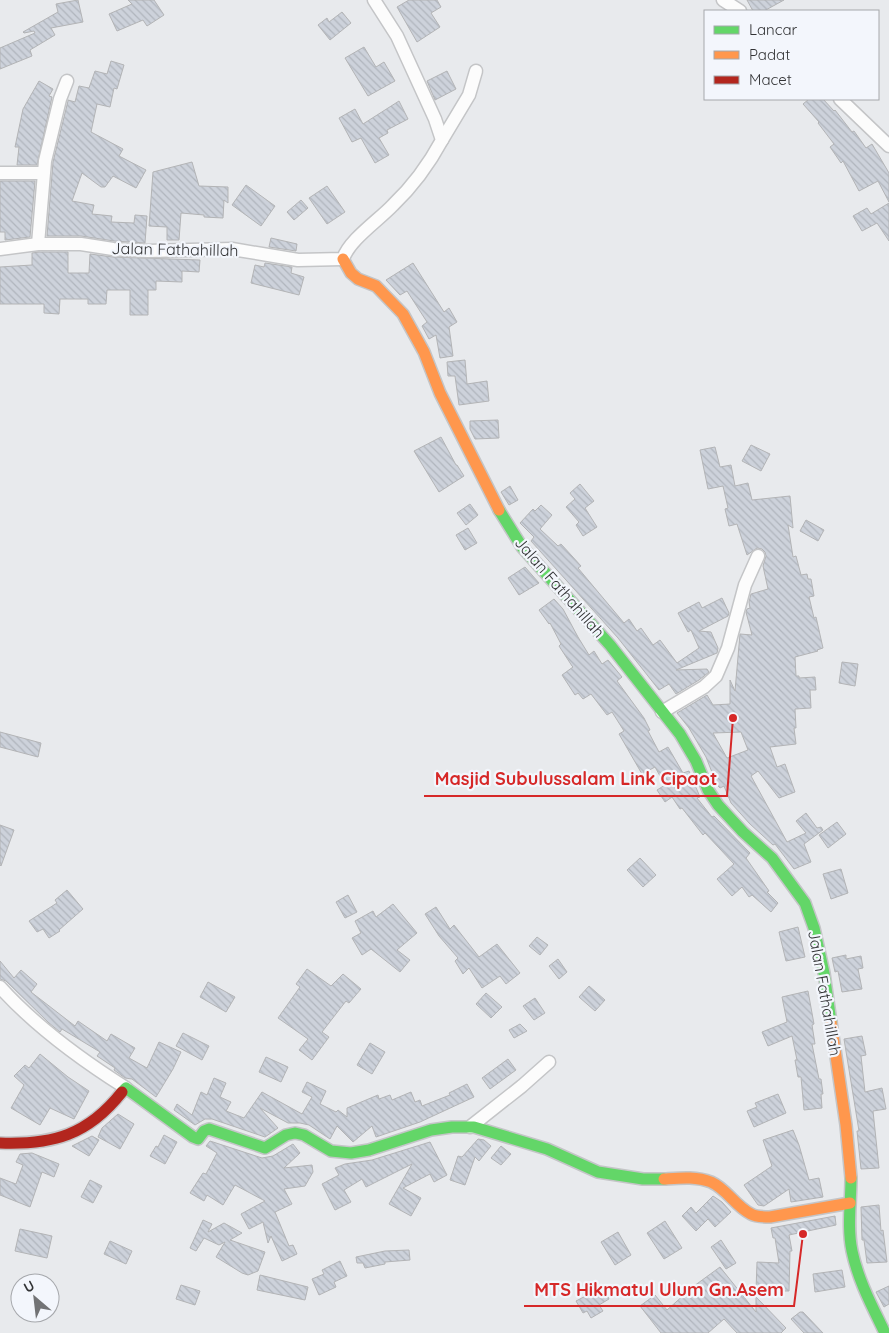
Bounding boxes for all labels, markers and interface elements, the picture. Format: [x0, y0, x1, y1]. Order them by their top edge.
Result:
legend [704, 10, 879, 100]
text: Lancar [749, 20, 798, 39]
text: Padat [749, 45, 790, 64]
text: Macet [749, 70, 792, 89]
street label: Jalan Fathahillah [111, 238, 239, 260]
street label: Jalan Fathahillah [511, 532, 609, 642]
callout: Masjid Subulussalam Link Cipaot [424, 763, 727, 796]
text: Masjid Subulussalam Link Cipaot [435, 767, 717, 790]
street label: Jalan Fathahillah [804, 929, 846, 1057]
north arrow [10, 1273, 60, 1323]
callout: MTS Hikmatul Ulum Gn.Asem [524, 1273, 794, 1306]
text: U [20, 1276, 37, 1297]
text: MTS Hikmatul Ulum Gn.Asem [534, 1278, 784, 1301]

